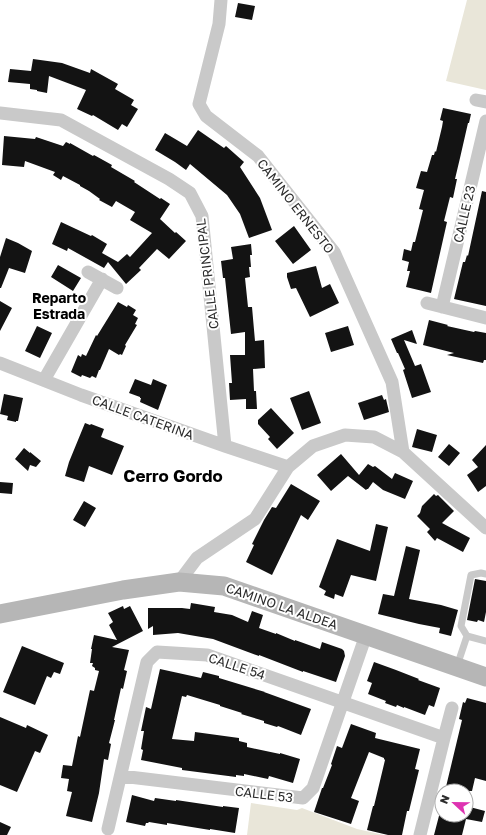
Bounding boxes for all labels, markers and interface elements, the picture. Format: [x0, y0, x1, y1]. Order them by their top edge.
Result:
street label: CAMINO ERNESTO [254, 156, 338, 256]
street label: CALLE 23 [450, 184, 478, 244]
street label: CALLE PRINCIPAL [192, 217, 222, 330]
district label: Reparto Estrada [32, 289, 86, 322]
street label: CALLE CATERINA [90, 391, 196, 443]
district label: Cerro Gordo [123, 465, 223, 486]
street label: CAMINO LA ALDEA [224, 579, 340, 633]
street label: CALLE 54 [207, 649, 267, 683]
street label: CALLE 53 [234, 782, 294, 806]
north arrow [434, 783, 474, 823]
text: N [437, 793, 452, 805]

